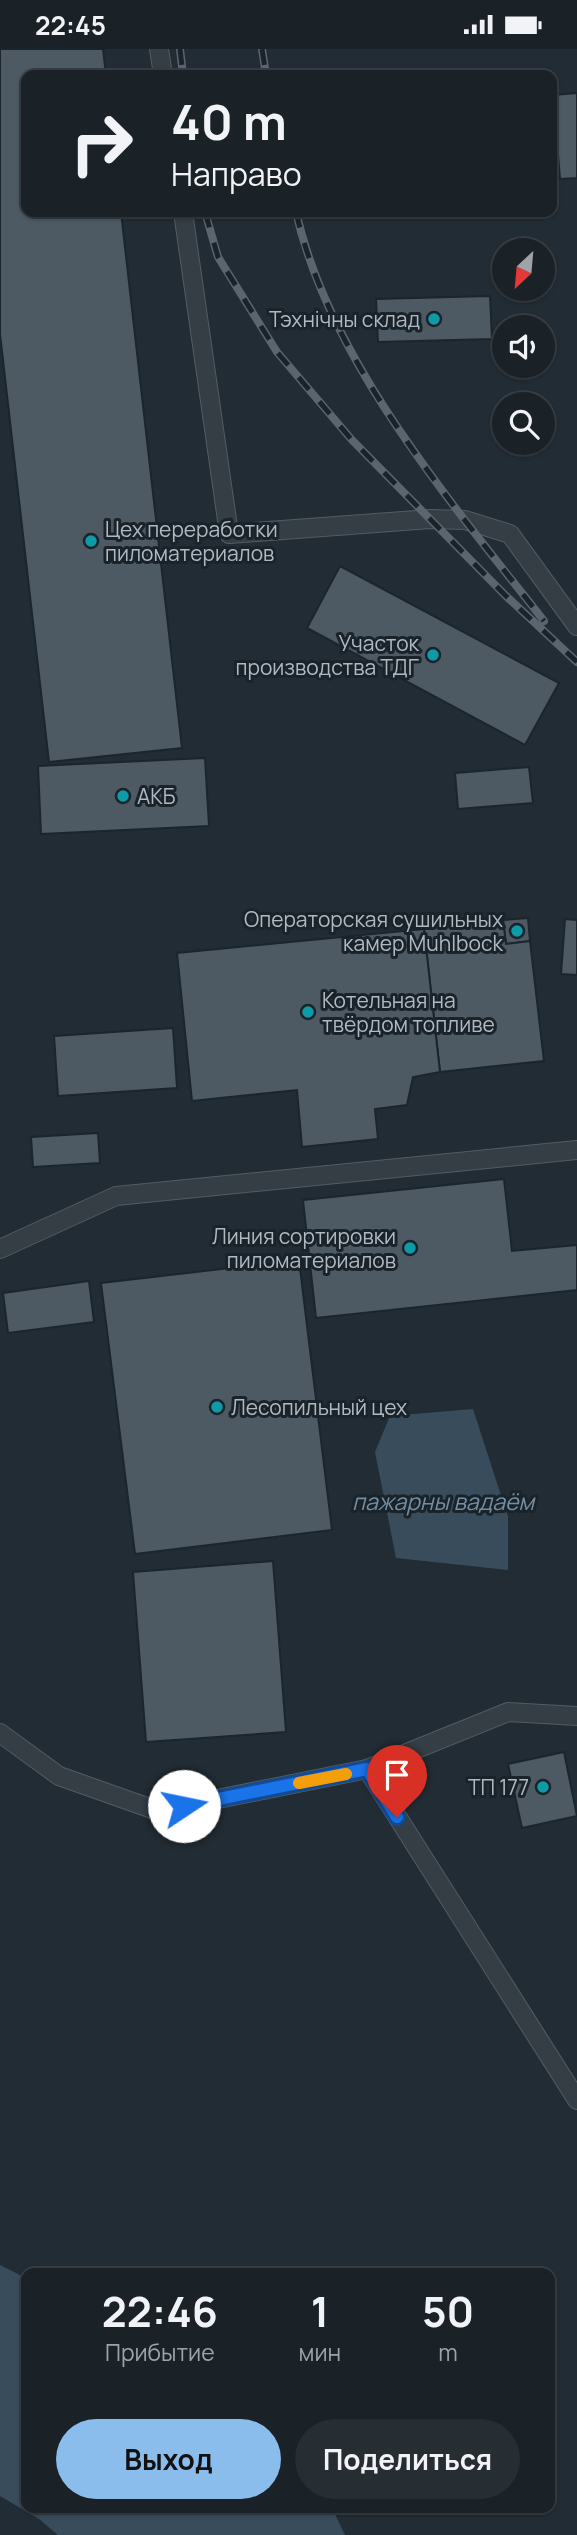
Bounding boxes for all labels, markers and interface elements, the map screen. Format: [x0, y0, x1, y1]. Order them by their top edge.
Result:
text: 22:45 [35, 7, 106, 43]
text: 40 m [171, 88, 287, 155]
icon: right [56, 98, 147, 189]
text: Направо [171, 152, 302, 196]
north arrow [492, 238, 555, 301]
map controls [492, 238, 555, 455]
place label: Тэхнічны склад [269, 305, 420, 333]
marker: Тэхнічны склад [426, 311, 442, 327]
button: sound [492, 315, 555, 378]
button: search [492, 392, 555, 455]
place label: Цех переработки пиломатериалов [105, 515, 278, 567]
marker: Цех переработки пиломатериалов [83, 533, 99, 549]
place label: Участок производства ТДГ [236, 629, 420, 681]
marker: Участок производства ТДГ [425, 647, 441, 663]
place label: АКБ [137, 782, 176, 810]
marker: АКБ [115, 788, 131, 804]
place label: Операторская сушильных камер Muhlbock [244, 905, 504, 957]
marker: Операторская сушильных камер Muhlbock [509, 923, 525, 939]
place label: Котельная на твёрдом топливе [322, 986, 495, 1038]
marker: Котельная на твёрдом топливе [300, 1004, 316, 1020]
place label: Линия сортировки пиломатериалов [212, 1222, 396, 1274]
marker: Линия сортировки пиломатериалов [402, 1240, 418, 1256]
place label: Лесопильный цех [231, 1393, 407, 1421]
marker: Лесопильный цех [209, 1399, 225, 1415]
water label: пажарны вадаём [352, 1485, 536, 1517]
pin [367, 1745, 427, 1817]
icon: arrive [378, 1756, 416, 1794]
position arrow [147, 1769, 221, 1843]
place label: ТП 177 [468, 1773, 529, 1801]
marker: ТП 177 [535, 1779, 551, 1795]
text: 22:46 [102, 2282, 218, 2340]
text: 1 [311, 2282, 329, 2340]
text: 50 [422, 2282, 474, 2340]
text: Прибытие [105, 2336, 215, 2368]
text: мин [299, 2336, 341, 2368]
text: m [438, 2336, 458, 2368]
button: Выход [56, 2419, 281, 2499]
button: Поделиться [295, 2419, 520, 2499]

